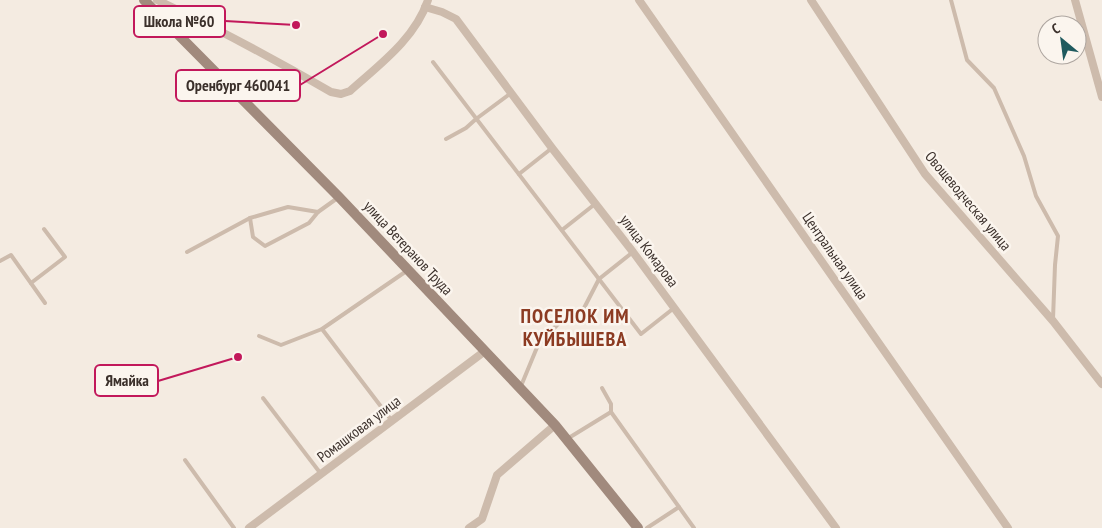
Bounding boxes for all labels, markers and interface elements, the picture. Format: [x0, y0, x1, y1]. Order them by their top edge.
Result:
callout: Школа №60 [134, 6, 225, 37]
text: Школа №60 [144, 11, 215, 31]
north arrow [1037, 15, 1087, 65]
text: С [1049, 19, 1063, 38]
callout: Оренбург 460041 [176, 70, 300, 101]
text: Оренбург 460041 [186, 75, 290, 95]
street label: Овощеводческая улица [921, 147, 1016, 254]
street label: улица Ветеранов Труда [360, 197, 457, 299]
street label: Центральная улица [798, 208, 872, 303]
street label: улица Комарова [616, 211, 683, 291]
district label: ПОСЕЛОК ИМ КУЙБЫШЕВА [520, 303, 630, 352]
callout: Ямайка [95, 365, 158, 396]
text: Ямайка [105, 370, 149, 390]
street label: Ромашковая улица [313, 391, 404, 466]

